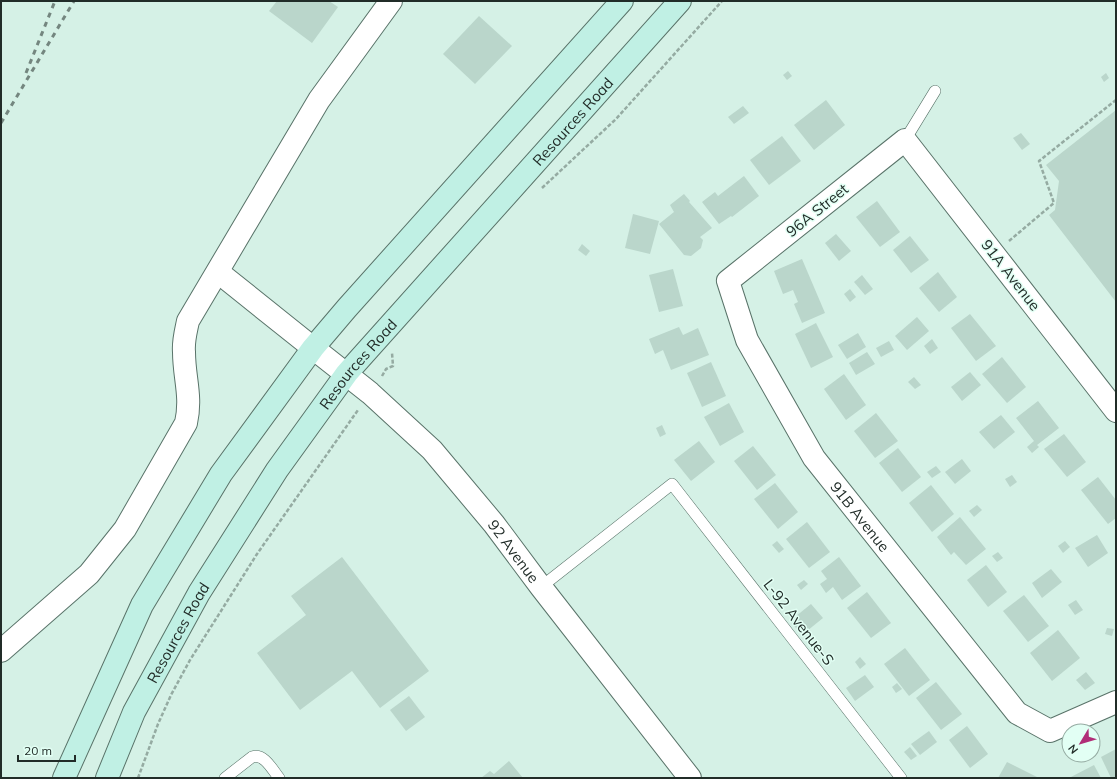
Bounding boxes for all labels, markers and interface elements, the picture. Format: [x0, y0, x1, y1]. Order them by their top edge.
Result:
street label: Resources Road [528, 73, 617, 169]
street label: 96A Street [782, 179, 852, 241]
street label: 91A Avenue [977, 236, 1045, 314]
street label: Resources Road [315, 315, 401, 413]
street label: 91B Avenue [827, 477, 894, 555]
street label: 92 Avenue [484, 516, 544, 586]
street label: L-92 Avenue-S [760, 575, 838, 669]
street label: Resources Road [142, 579, 213, 686]
north arrow [1061, 723, 1101, 763]
scale bar [18, 737, 75, 763]
text: N [1065, 742, 1081, 757]
text: 20 m [24, 743, 52, 758]

